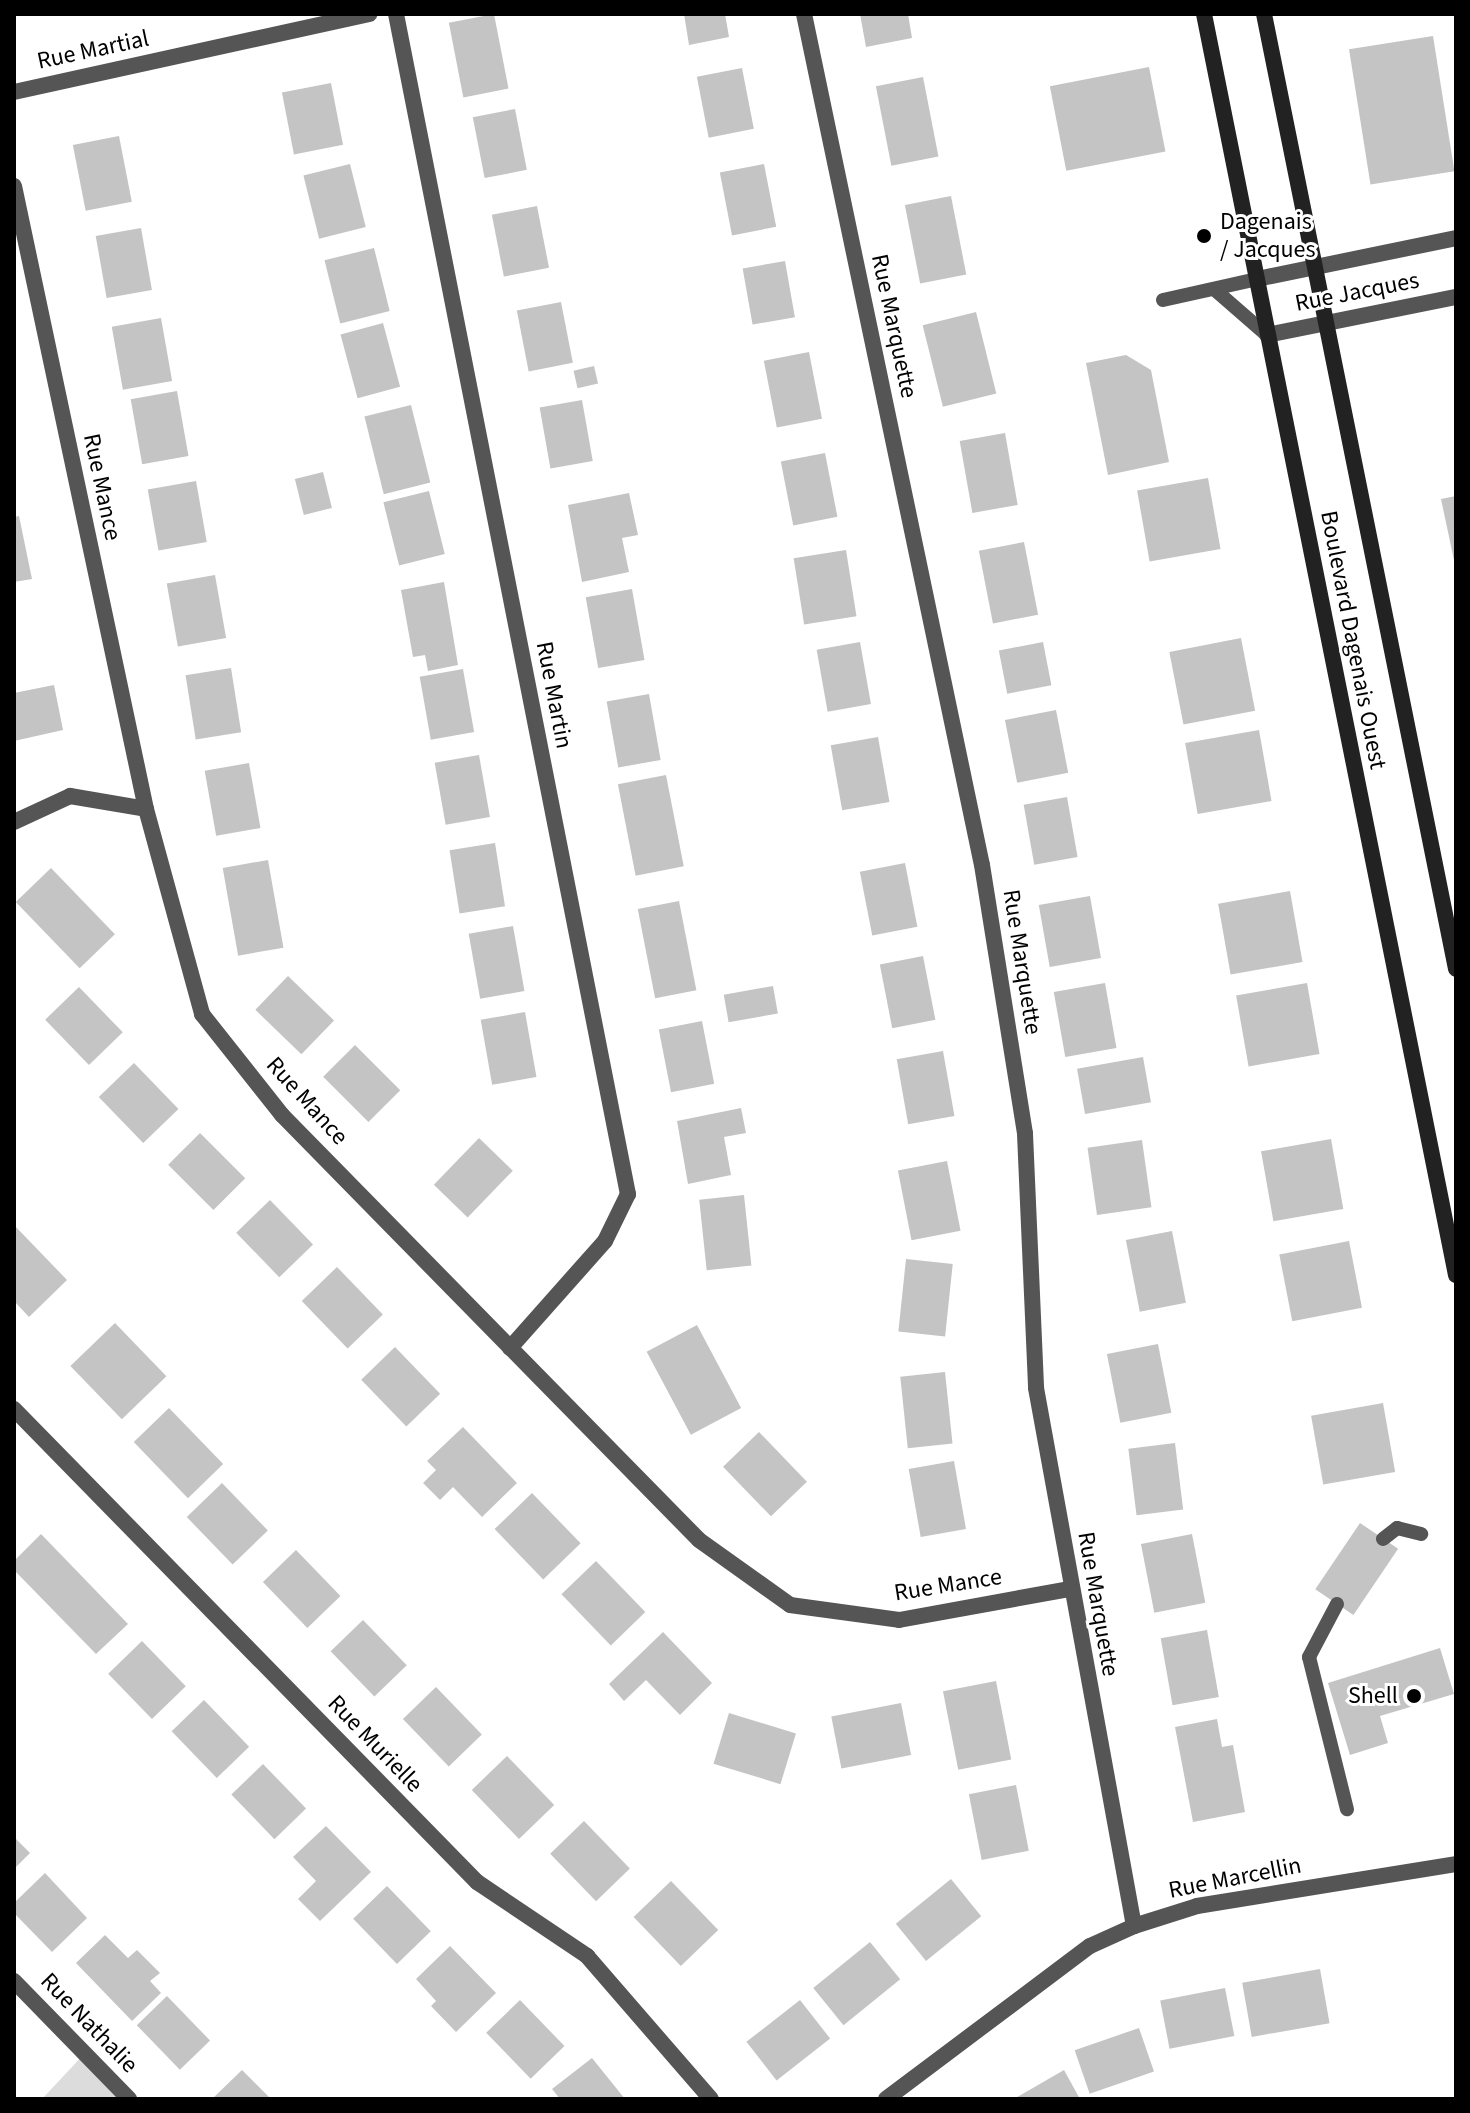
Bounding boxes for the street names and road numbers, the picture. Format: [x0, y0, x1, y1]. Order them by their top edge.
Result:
street label: Rue Martial [34, 24, 152, 76]
street label: Rue Marquette [865, 251, 923, 401]
street label: Rue Jacques [1293, 266, 1421, 318]
street label: Rue Mance [77, 431, 127, 543]
street label: Boulevard Dagenais Ouest [1314, 508, 1392, 772]
street label: Rue Martin [530, 639, 578, 751]
street label: Rue Marquette [996, 887, 1048, 1037]
street label: Rue Mance [260, 1051, 354, 1151]
street label: Rue Marquette [1071, 1529, 1125, 1679]
street label: Rue Mance [892, 1562, 1004, 1608]
street label: Rue Murielle [322, 1689, 428, 1799]
street label: Rue Marcellin [1166, 1851, 1304, 1905]
street label: Rue Nathalie [34, 1967, 144, 2079]

